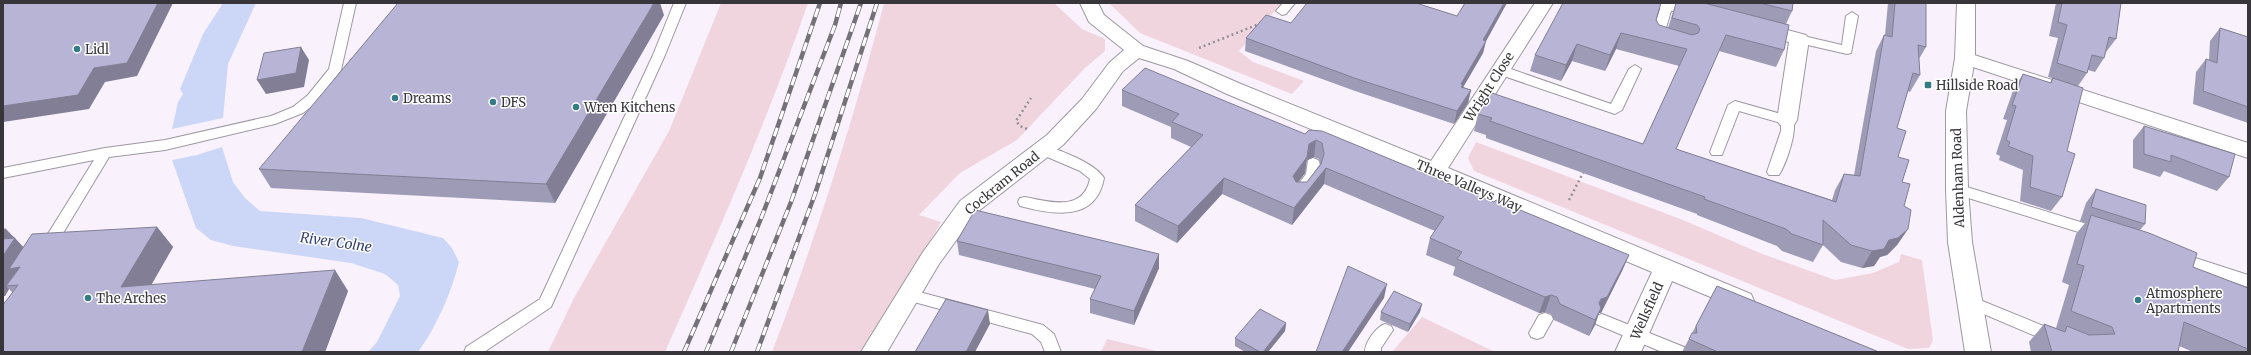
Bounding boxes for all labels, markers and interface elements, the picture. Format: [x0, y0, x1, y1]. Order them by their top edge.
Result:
place label: Lidl [85, 41, 109, 58]
marker: Lidl [72, 44, 82, 54]
street label: Wright Close [1460, 49, 1518, 126]
place label: Hillside Road [1936, 77, 2019, 94]
marker: Hillside Road [1923, 80, 1933, 90]
place label: Dreams [403, 90, 451, 107]
marker: Dreams [390, 93, 400, 103]
place label: DFS [501, 94, 526, 111]
marker: DFS [488, 97, 498, 107]
place label: Wren Kitchens [583, 99, 675, 116]
marker: Wren Kitchens [571, 102, 581, 112]
street label: Aldenham Road [1948, 128, 1968, 229]
street label: Cockram Road [961, 148, 1043, 218]
street label: Three Valleys Way [1413, 156, 1525, 216]
water label: River Colne [299, 228, 373, 256]
street label: Wellsfield [1626, 279, 1667, 343]
place label: Atmosphere Apartments [2145, 285, 2223, 317]
place label: The Arches [96, 290, 166, 307]
marker: The Arches [83, 293, 93, 303]
marker: Atmosphere Apartments [2133, 295, 2143, 305]

